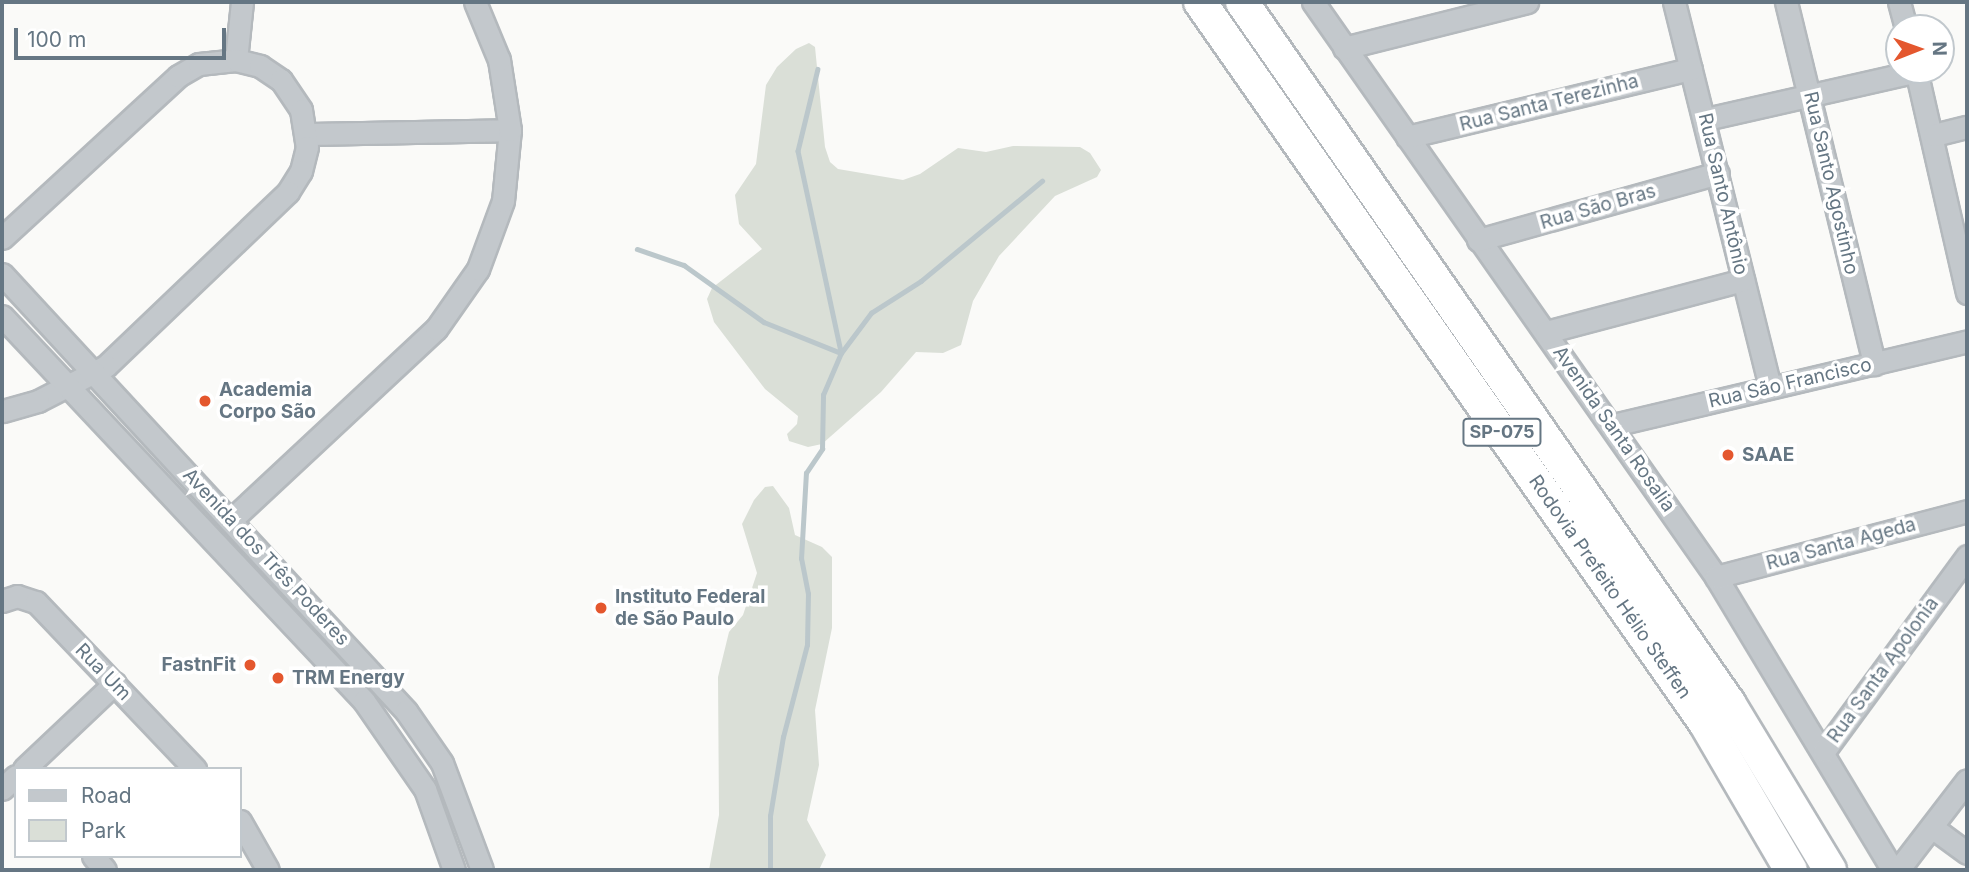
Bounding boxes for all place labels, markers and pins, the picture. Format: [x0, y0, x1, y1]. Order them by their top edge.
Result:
place label: Academia Corpo São [219, 379, 316, 423]
marker: Academia Corpo São [197, 393, 213, 409]
place label: SAAE [1742, 444, 1794, 466]
marker: SAAE [1720, 447, 1736, 463]
place label: Instituto Federal de São Paulo [615, 586, 765, 630]
marker: Instituto Federal de São Paulo [593, 600, 609, 616]
place label: FastnFit [161, 654, 236, 676]
marker: FastnFit [242, 657, 258, 673]
place label: TRM Energy [292, 667, 405, 689]
marker: TRM Energy [270, 670, 286, 686]

